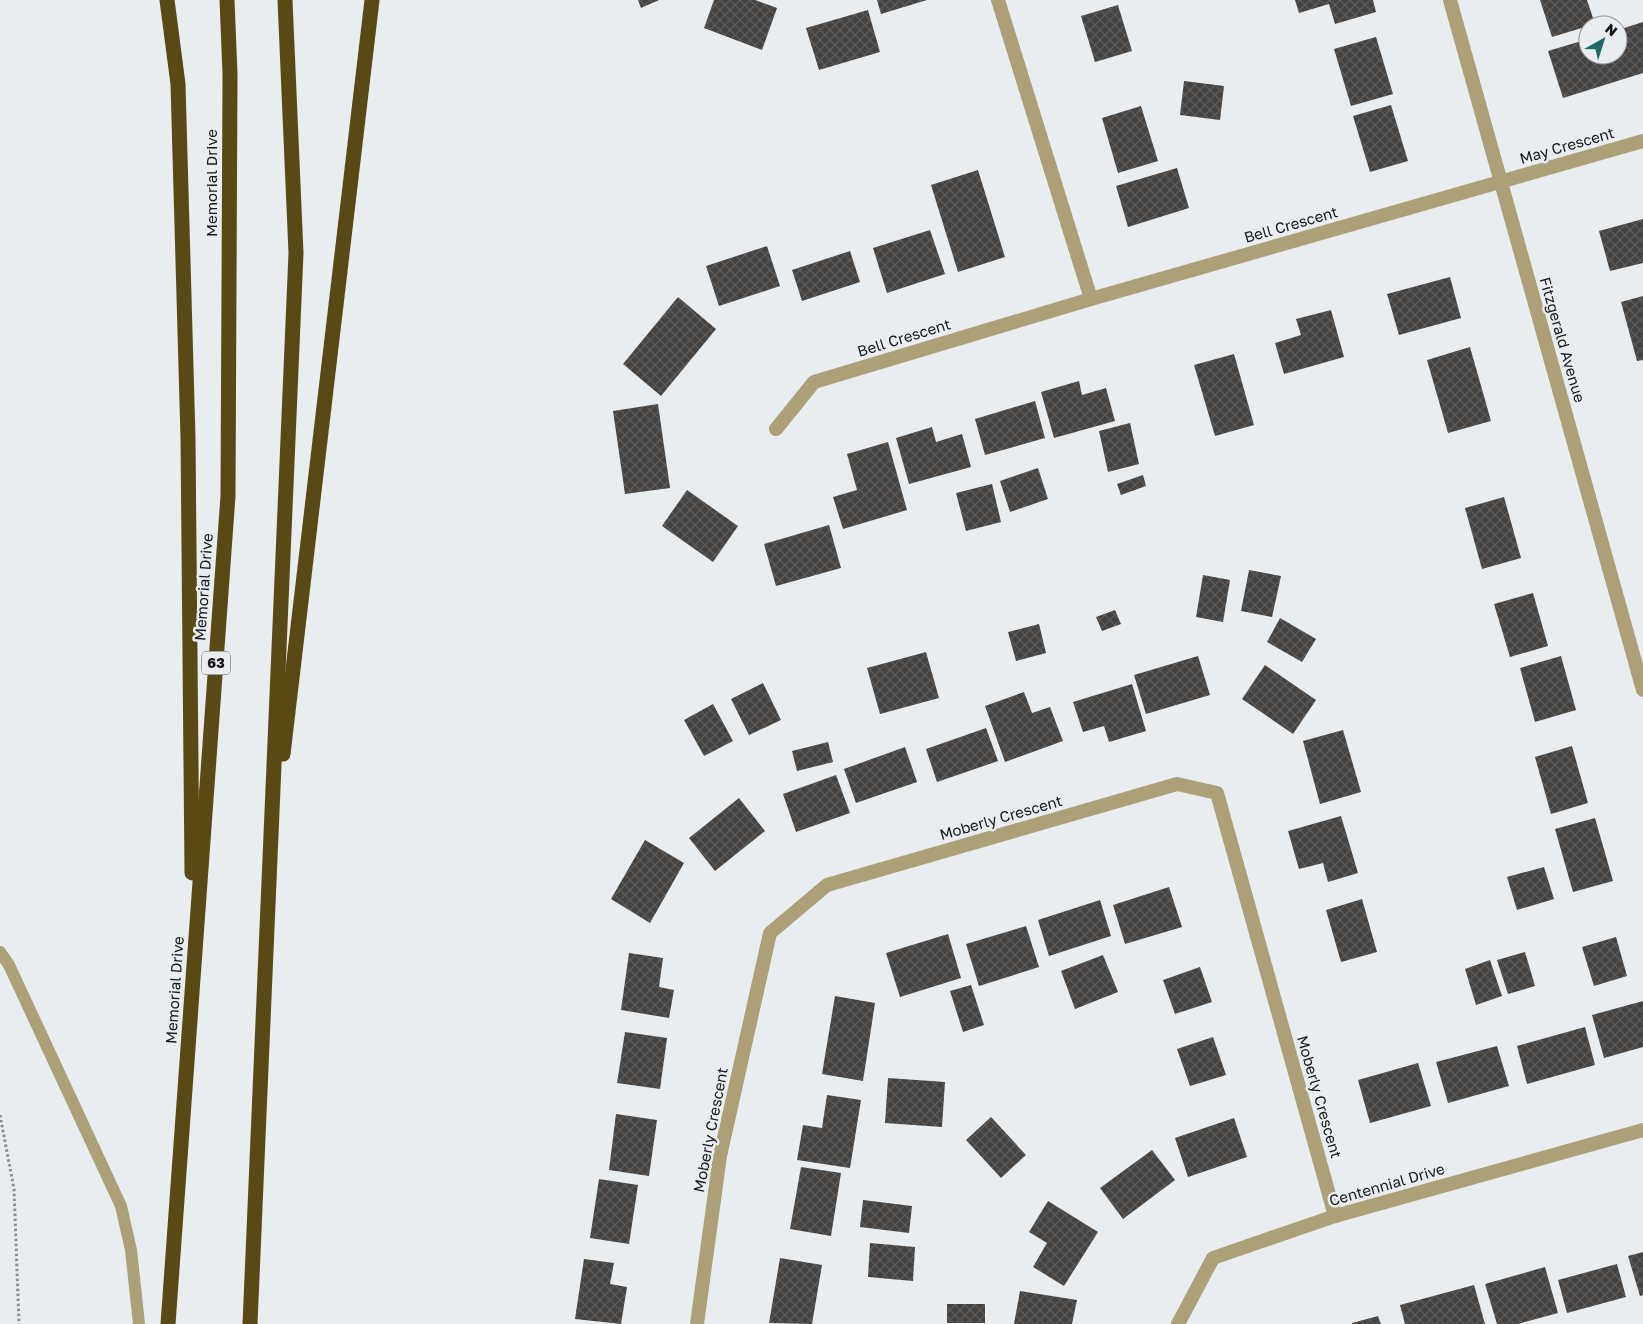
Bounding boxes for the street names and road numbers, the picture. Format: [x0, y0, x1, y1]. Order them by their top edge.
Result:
street label: May Crescent [1517, 123, 1616, 167]
street label: Memorial Drive [202, 129, 220, 237]
street label: Bell Crescent [1242, 202, 1340, 246]
street label: Fitzgerald Avenue [1536, 275, 1590, 405]
street label: Bell Crescent [855, 314, 953, 360]
street label: Memorial Drive [190, 532, 216, 641]
road number: 63 [202, 651, 230, 674]
street label: Moberly Crescent [937, 791, 1064, 843]
street label: Memorial Drive [161, 935, 187, 1044]
street label: Moberly Crescent [1294, 1033, 1346, 1160]
street label: Moberly Crescent [689, 1066, 731, 1194]
street label: Centennial Drive [1327, 1159, 1447, 1209]

